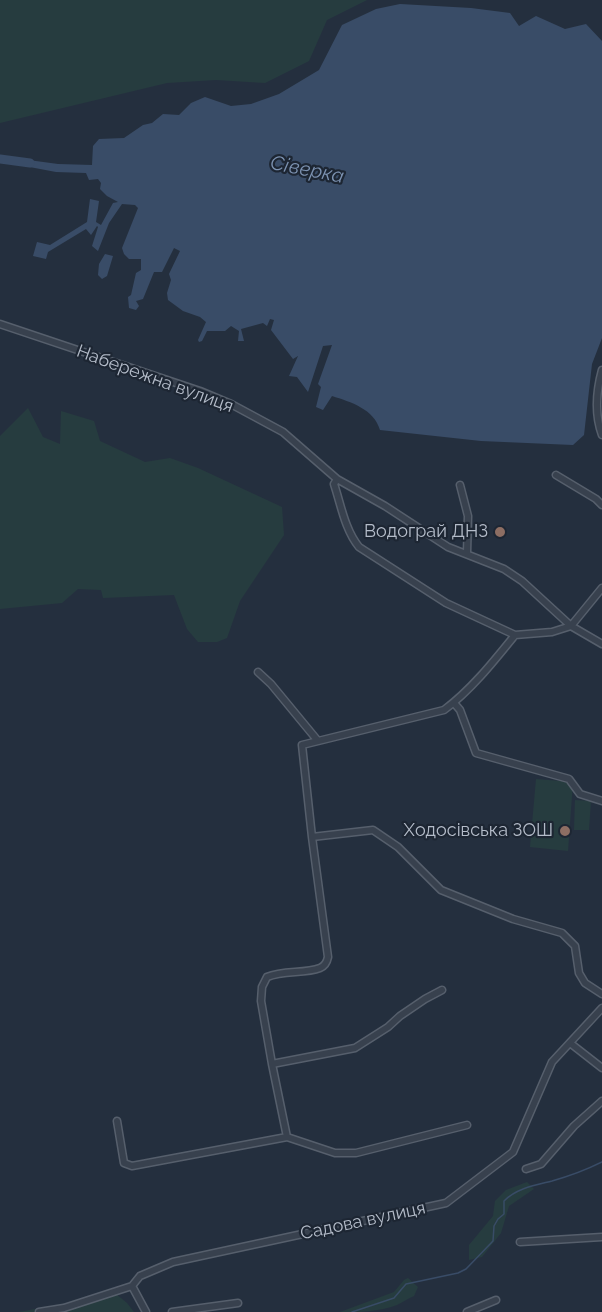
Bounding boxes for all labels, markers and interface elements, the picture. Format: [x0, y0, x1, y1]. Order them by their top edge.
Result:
water label: Сіверка [268, 151, 346, 189]
street label: Набережна вулиця [74, 341, 236, 417]
place label: Водограй ДНЗ [364, 521, 488, 543]
marker: Водограй ДНЗ [493, 525, 507, 539]
place label: Ходосівська ЗОШ [404, 820, 553, 842]
marker: Ходосівська ЗОШ [558, 824, 572, 838]
street label: Садова вулиця [298, 1197, 428, 1245]

